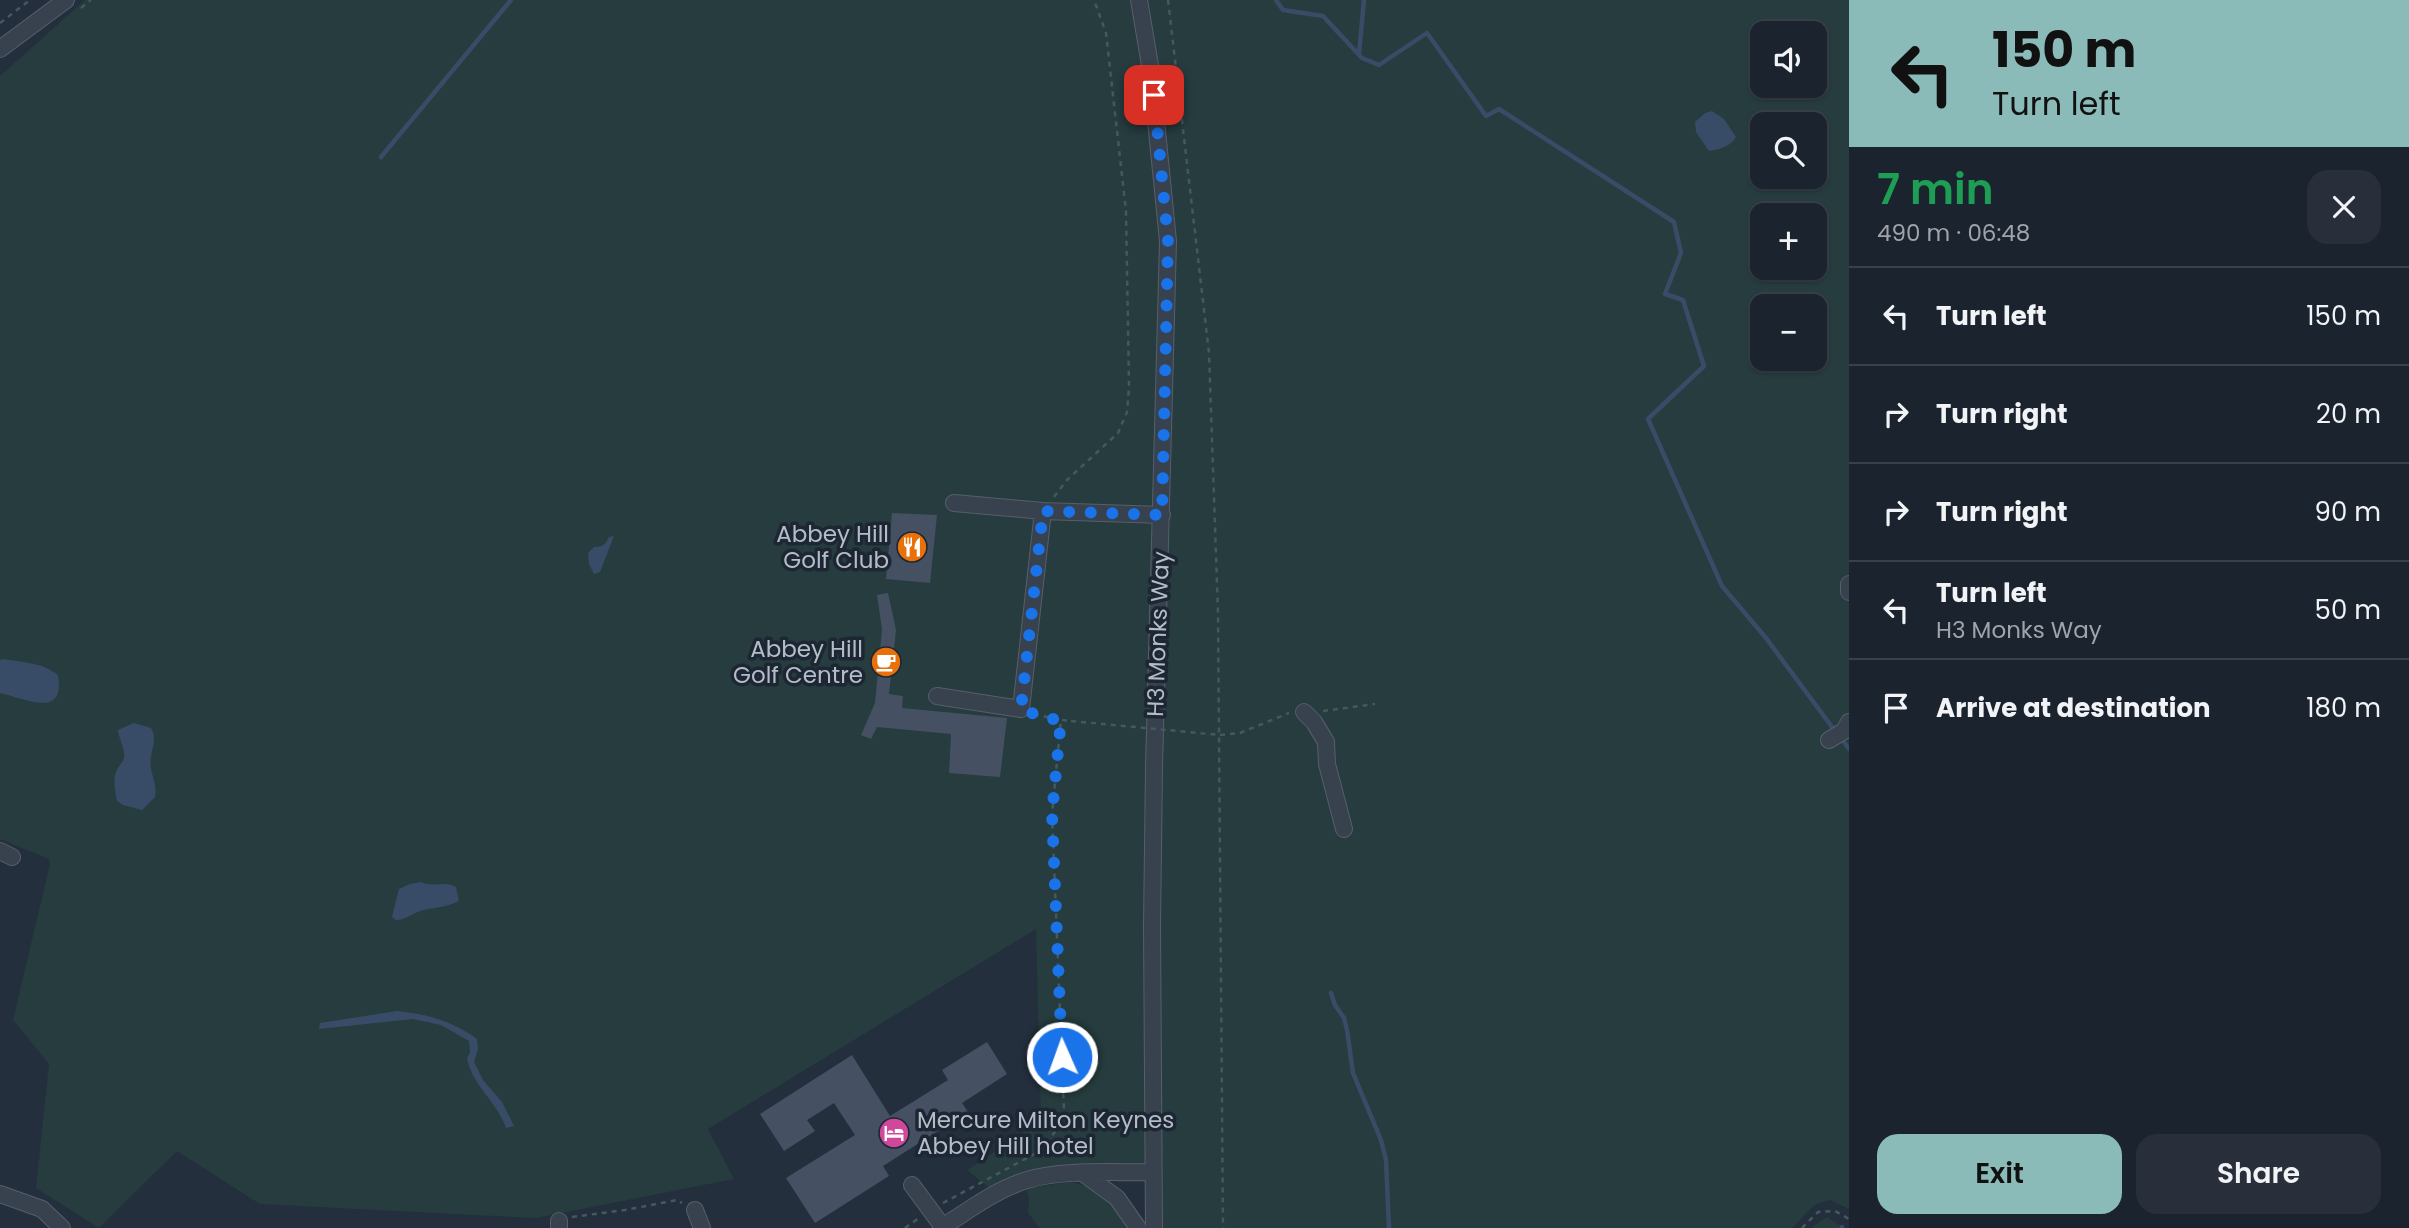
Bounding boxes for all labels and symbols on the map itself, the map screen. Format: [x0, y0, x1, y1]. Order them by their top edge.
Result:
pin [1124, 65, 1184, 125]
place label: Abbey Hill Golf Club [776, 518, 889, 576]
restaurant icon: Abbey Hill Golf Club [895, 530, 929, 564]
street label: H3 Monks Way [1139, 551, 1177, 717]
place label: Abbey Hill Golf Centre [733, 633, 863, 691]
cafe icon: Abbey Hill Golf Centre [869, 645, 903, 679]
position arrow [1025, 1020, 1099, 1094]
place label: Mercure Milton Keynes Abbey Hill hotel [917, 1104, 1174, 1162]
hotel icon: Mercure Milton Keynes Abbey Hill hotel [877, 1116, 911, 1150]

